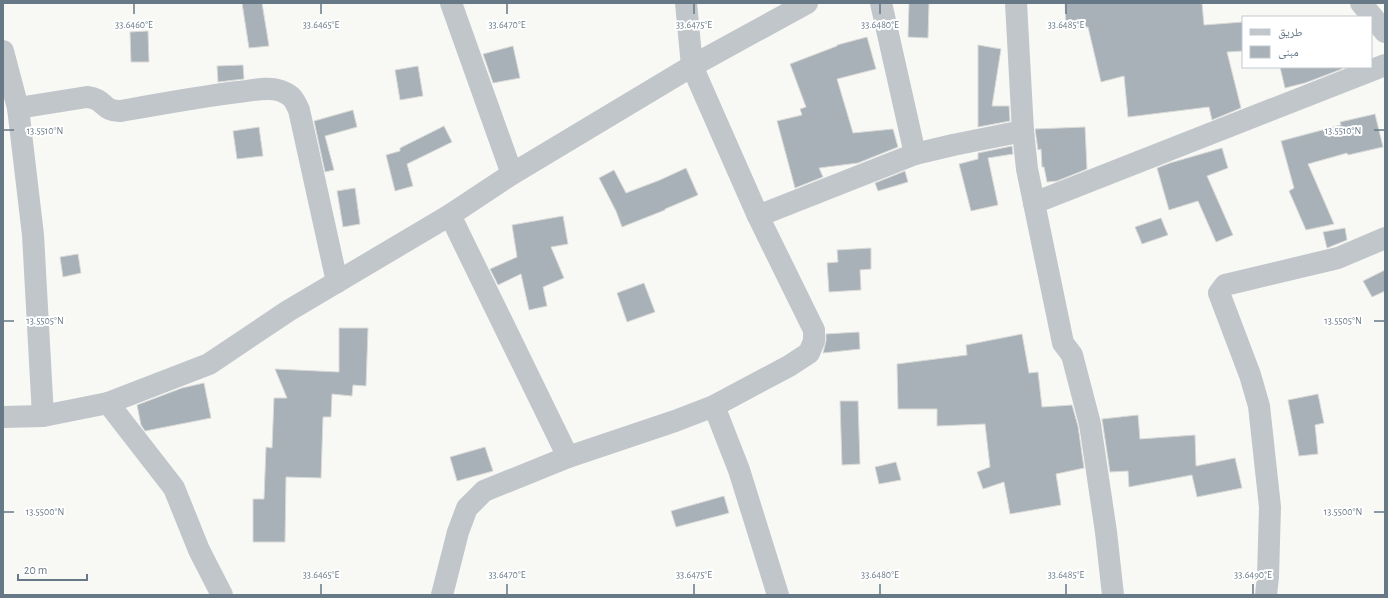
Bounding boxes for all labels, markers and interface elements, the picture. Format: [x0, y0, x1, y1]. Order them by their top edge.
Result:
legend [1242, 16, 1372, 68]
text: 33.6460°E [115, 20, 153, 30]
text: 33.6465°E [303, 20, 340, 30]
text: 33.6470°E [488, 20, 526, 30]
text: 33.6475°E [676, 20, 712, 30]
text: 33.6480°E [861, 20, 899, 30]
text: 33.6485°E [1048, 20, 1085, 30]
text: طريق [1278, 26, 1303, 39]
text: مبنى [1278, 46, 1299, 59]
text: 13.5510°N [27, 126, 63, 136]
text: 13.5510°N [1325, 126, 1361, 136]
text: 13.5505°N [26, 316, 64, 326]
text: 13.5505°N [1324, 316, 1362, 326]
text: 13.5500°N [26, 507, 64, 517]
text: 13.5500°N [1324, 507, 1362, 517]
scale bar [18, 556, 87, 582]
text: 20 m [24, 564, 47, 576]
text: 33.6465°E [303, 570, 340, 580]
text: 33.6470°E [488, 570, 526, 580]
text: 33.6475°E [676, 570, 712, 580]
text: 33.6480°E [861, 570, 899, 580]
text: 33.6485°E [1048, 570, 1085, 580]
text: 33.6490°E [1234, 570, 1272, 580]

